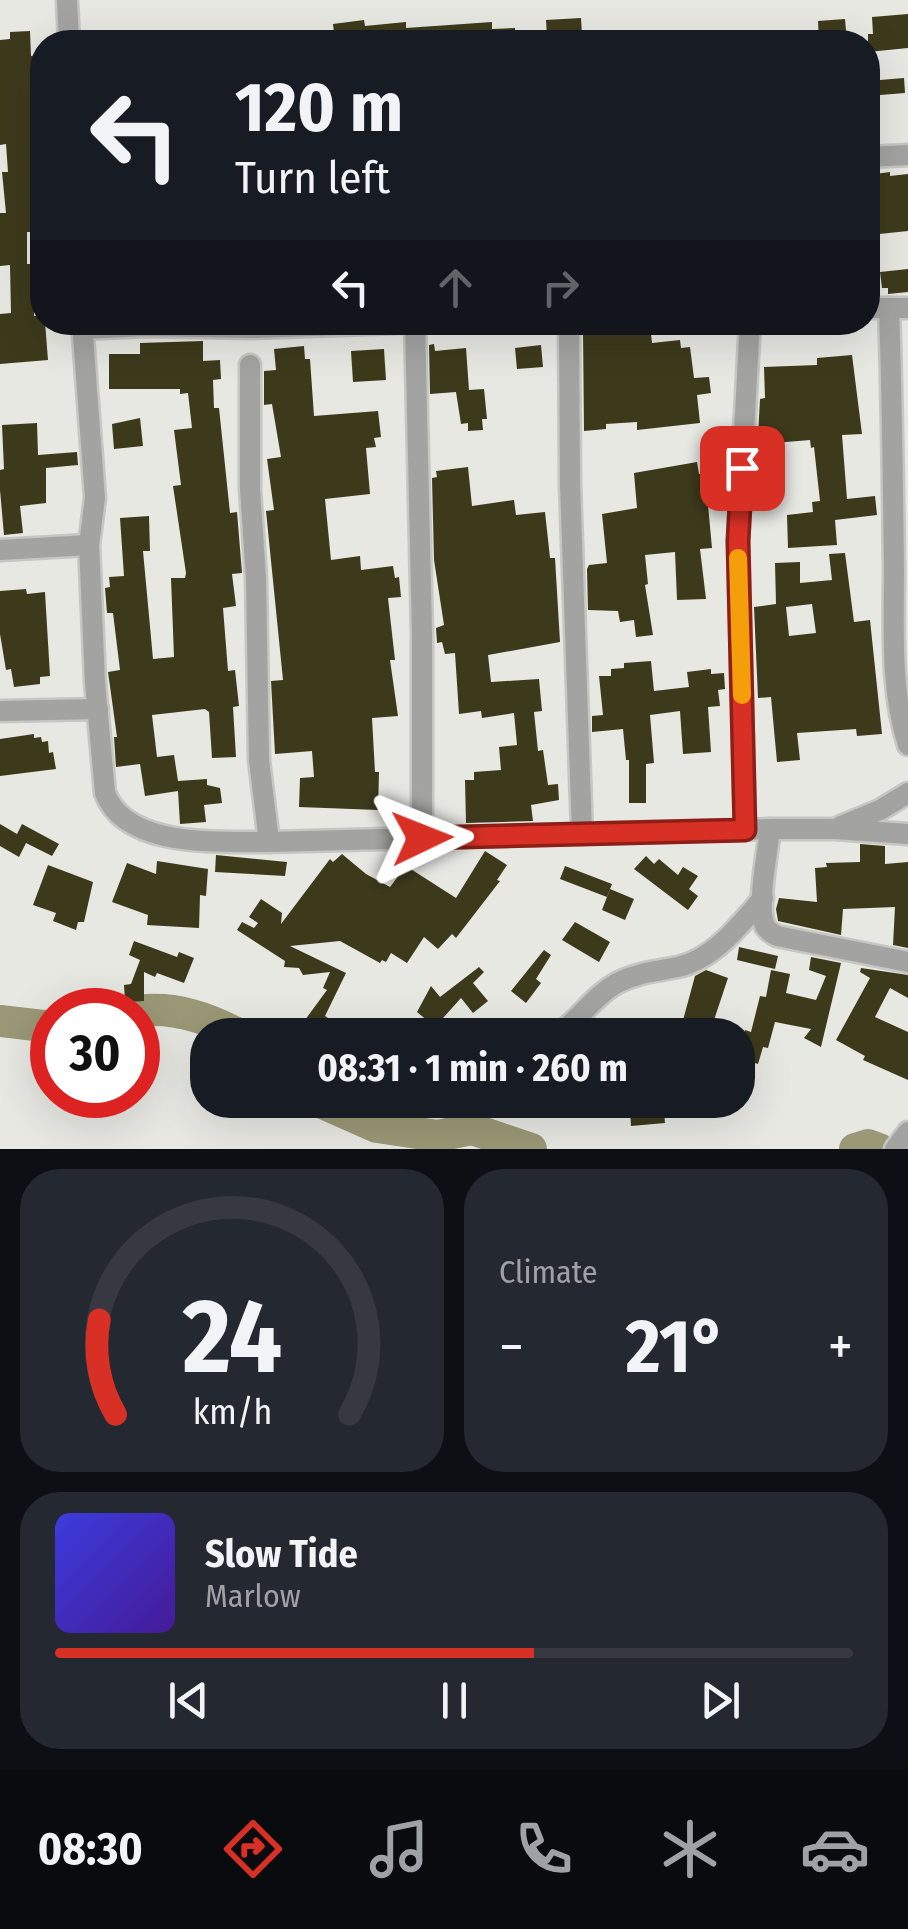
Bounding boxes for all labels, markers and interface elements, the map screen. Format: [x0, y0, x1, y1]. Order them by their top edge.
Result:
text: 120 m [235, 66, 403, 150]
icon: left [70, 70, 200, 200]
text: Turn left [235, 151, 390, 205]
icon: left [323, 260, 378, 315]
icon: ahead [428, 260, 483, 315]
icon: right [533, 260, 588, 315]
pin [700, 426, 785, 511]
icon: arrive [715, 441, 770, 496]
position arrow [370, 786, 474, 890]
speed limit sign: 30 [30, 988, 160, 1118]
text: 08:31 · 1 min · 260 m [317, 1045, 628, 1091]
text: Climate [499, 1253, 598, 1291]
text: 24 [181, 1275, 282, 1400]
text: 21° [626, 1302, 726, 1392]
text: − [499, 1314, 524, 1380]
text: + [828, 1314, 853, 1380]
text: km/h [192, 1391, 272, 1433]
text: Slow Tide [205, 1531, 358, 1577]
text: Marlow [205, 1577, 301, 1615]
icon: previous [161, 1673, 216, 1728]
icon: pause [427, 1673, 482, 1728]
icon: next [693, 1673, 748, 1728]
icon: directions [218, 1814, 288, 1884]
icon: music [364, 1814, 434, 1884]
icon: phone [509, 1814, 579, 1884]
icon: climate [655, 1814, 725, 1884]
icon: car [800, 1814, 870, 1884]
text: 08:30 [38, 1822, 143, 1876]

